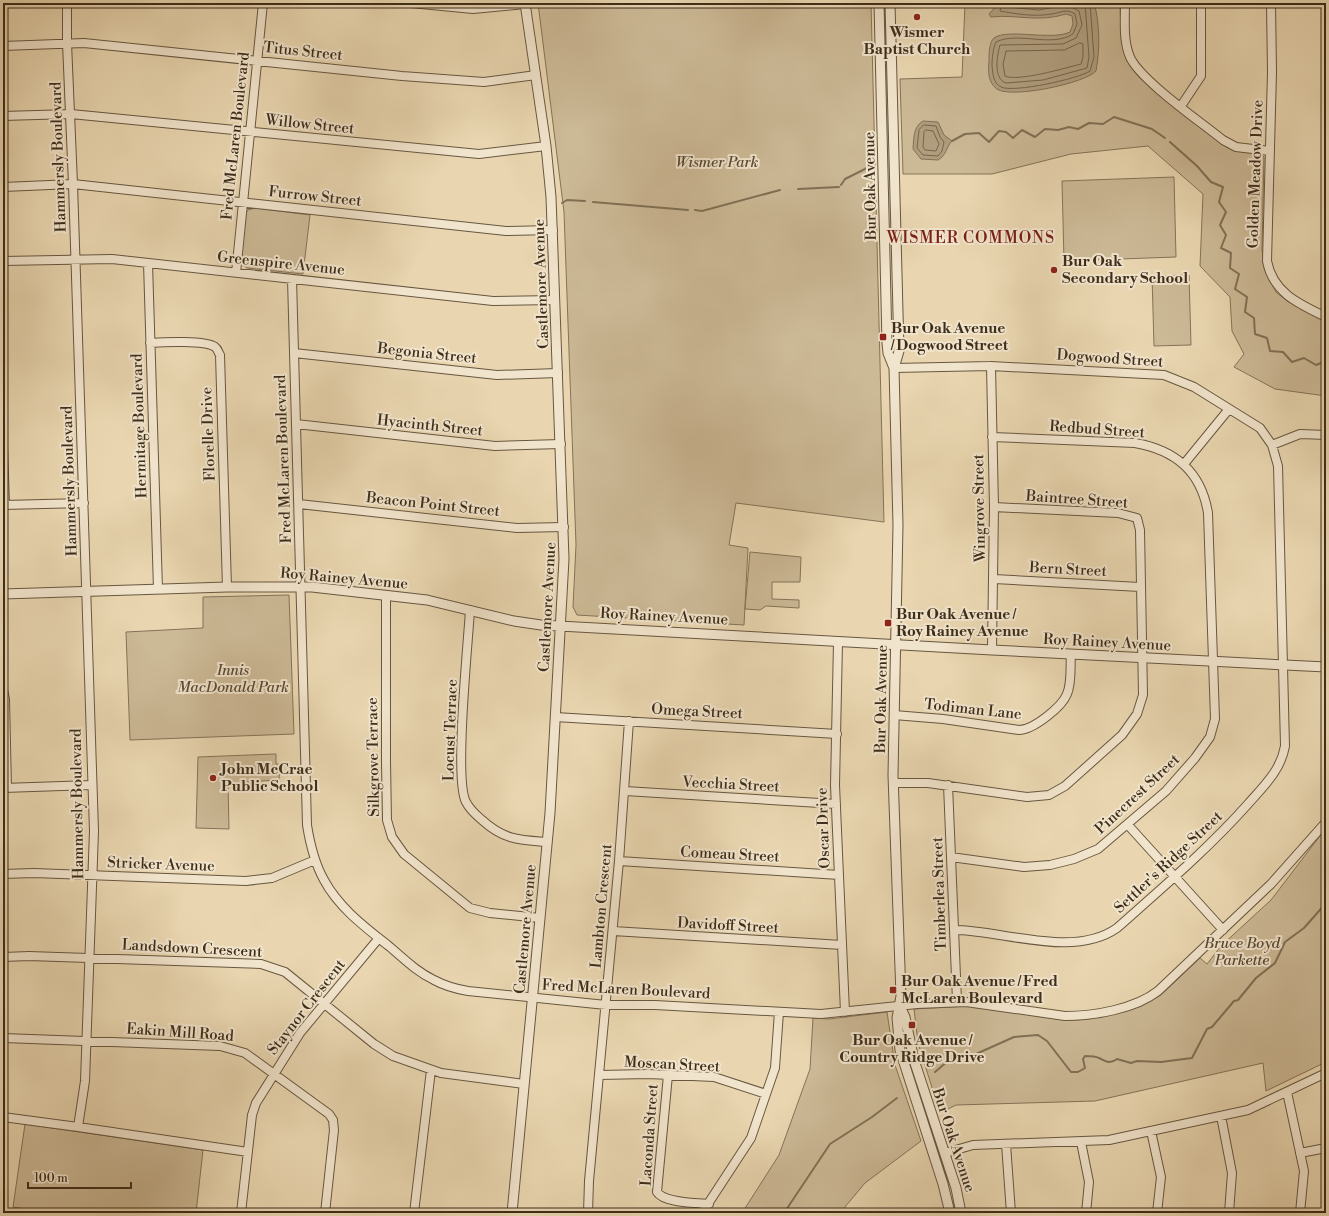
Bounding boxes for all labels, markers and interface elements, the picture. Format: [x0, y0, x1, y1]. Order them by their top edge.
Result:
marker: Wismer Baptist Church [912, 12, 922, 22]
place label: Wismer Baptist Church [864, 23, 971, 59]
street label: Titus Street [262, 38, 344, 65]
street label: Fred McLaren Boulevard [217, 51, 254, 221]
street label: Hammersly Boulevard [46, 81, 71, 233]
street label: Golden Meadow Drive [1243, 99, 1268, 249]
street label: Willow Street [264, 110, 356, 139]
street label: Bur Oak Avenue [860, 132, 881, 241]
park label: Wismer Park [676, 153, 758, 172]
street label: Furrow Street [267, 182, 363, 211]
street label: Castlemore Avenue [530, 219, 553, 349]
district label: WISMER COMMONS [886, 228, 1055, 248]
street label: Greenspire Avenue [216, 247, 346, 280]
place label: Bur Oak Secondary School [1062, 252, 1188, 288]
marker: Bur Oak Secondary School [1049, 265, 1059, 275]
place label: Bur Oak Avenue / Dogwood Street [890, 319, 1009, 355]
marker: Bur Oak Avenue / Dogwood Street [878, 332, 888, 342]
street label: Begonia Street [375, 339, 478, 368]
street label: Dogwood Street [1056, 345, 1165, 372]
street label: Hermitage Boulevard [127, 353, 152, 499]
street label: Fred McLaren Boulevard [271, 374, 296, 544]
street label: Florelle Drive [197, 386, 220, 481]
street label: Hammersly Boulevard [57, 405, 82, 557]
street label: Hyacinth Street [376, 410, 485, 441]
street label: Redbud Street [1049, 417, 1146, 442]
street label: Wingrove Street [969, 453, 990, 563]
street label: Baintree Street [1024, 486, 1130, 513]
street label: Beacon Point Street [364, 488, 501, 521]
street label: Castlemore Avenue [535, 542, 560, 673]
street label: Bern Street [1028, 558, 1108, 581]
street label: Roy Rainey Avenue [279, 563, 409, 594]
street label: Roy Rainey Avenue [599, 604, 729, 629]
place label: Bur Oak Avenue / Roy Rainey Avenue [896, 605, 1029, 641]
marker: Bur Oak Avenue / Roy Rainey Avenue [883, 618, 893, 628]
street label: Roy Rainey Avenue [1042, 630, 1172, 655]
street label: Bur Oak Avenue [871, 645, 892, 754]
park label: Innis MacDonald Park [177, 661, 289, 697]
street label: Locust Terrace [439, 679, 462, 781]
street label: Todiman Lane [923, 695, 1023, 724]
street label: Silkgrove Terrace [363, 697, 384, 817]
street label: Omega Street [651, 700, 744, 723]
street label: Hammersly Boulevard [67, 728, 88, 880]
street label: Pinecrest Street [1091, 750, 1184, 839]
place label: John McCrae Public School [219, 760, 318, 796]
street label: Vecchia Street [681, 772, 781, 797]
marker: John McCrae Public School [208, 773, 218, 783]
street label: Oscar Drive [813, 787, 834, 869]
street label: Settler's Ridge Street [1110, 807, 1227, 918]
street label: Timberlea Street [928, 836, 951, 951]
street label: Lambton Crescent [587, 842, 616, 969]
street label: Comeau Street [680, 842, 781, 867]
street label: Stricker Avenue [107, 853, 215, 876]
street label: Castlemore Avenue [510, 863, 541, 995]
street label: Davidoff Street [677, 913, 780, 938]
park label: Bruce Boyd Parkette [1203, 934, 1281, 970]
street label: Landsdown Crescent [121, 935, 263, 962]
street label: Staynor Crescent [263, 955, 350, 1059]
place label: Bur Oak Avenue / Fred McLaren Boulevard [901, 972, 1059, 1008]
street label: Fred McLaren Boulevard [541, 976, 711, 1003]
marker: Bur Oak Avenue / Fred McLaren Boulevard [888, 985, 898, 995]
street label: Eakin Mill Road [126, 1019, 235, 1046]
marker: Bur Oak Avenue / Country Ridge Drive [907, 1020, 917, 1030]
place label: Bur Oak Avenue / Country Ridge Drive [839, 1031, 985, 1067]
street label: Moscan Street [623, 1052, 721, 1077]
street label: Laconda Street [636, 1083, 663, 1187]
street label: Bur Oak Avenue [927, 1085, 979, 1195]
scale bar [28, 1164, 131, 1190]
text: 100 m [34, 1171, 68, 1186]

